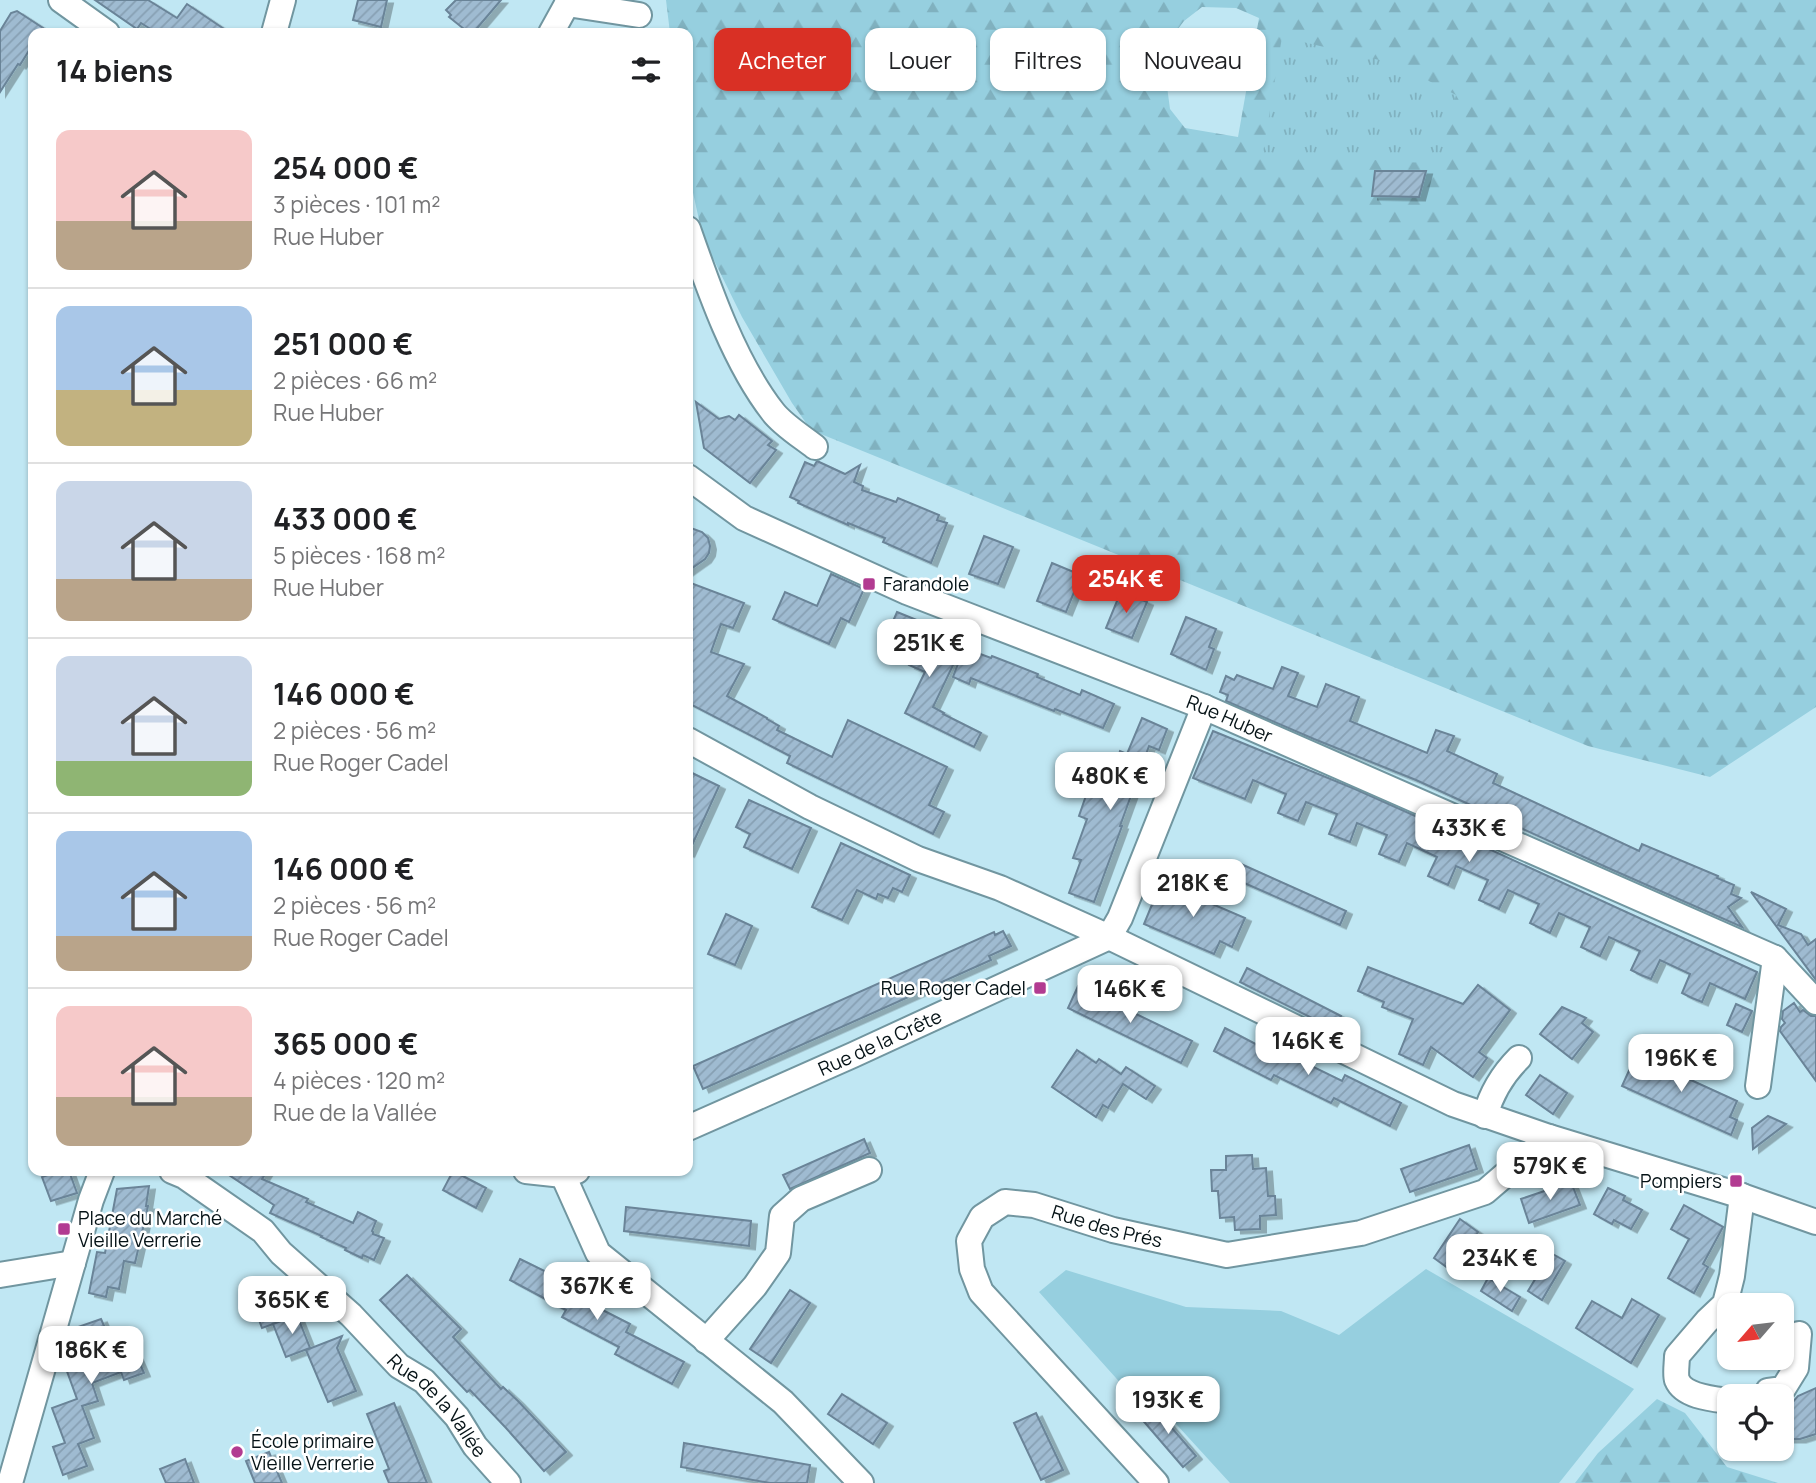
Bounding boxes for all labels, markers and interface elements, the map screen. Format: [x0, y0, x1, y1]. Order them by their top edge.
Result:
chip: Acheter [714, 28, 851, 91]
chip: Louer [865, 28, 976, 91]
chip: Filtres [990, 28, 1106, 91]
chip: Nouveau [1120, 28, 1266, 91]
text: 14 biens [56, 50, 173, 91]
icon: filters [627, 51, 665, 89]
text: 254 000 € [273, 147, 418, 188]
icon: home [112, 158, 196, 242]
text: 3 pièces · 101 m² [273, 188, 440, 220]
text: Rue Huber [273, 220, 384, 252]
text: 251 000 € [273, 323, 413, 364]
icon: home [112, 334, 196, 418]
text: 2 pièces · 66 m² [273, 364, 437, 396]
text: Rue Huber [273, 396, 384, 428]
text: 433 000 € [273, 498, 418, 539]
icon: home [112, 509, 196, 593]
text: 5 pièces · 168 m² [273, 539, 446, 571]
pin: 254K € [1069, 556, 1183, 615]
text: 254K € [1088, 562, 1164, 594]
text: Rue Huber [273, 571, 384, 603]
place label: Farandole [883, 571, 969, 597]
marker: Farandole [861, 576, 877, 592]
pin: 251K € [872, 620, 986, 679]
text: 251K € [893, 626, 965, 658]
text: 146 000 € [273, 673, 415, 714]
icon: home [112, 684, 196, 768]
street label: Rue Huber [1183, 688, 1277, 749]
text: 2 pièces · 56 m² [273, 714, 436, 746]
text: Rue Roger Cadel [273, 746, 449, 778]
pin: 480K € [1053, 752, 1167, 812]
text: 480K € [1071, 759, 1149, 791]
pin: 433K € [1412, 804, 1526, 864]
text: 433K € [1431, 811, 1507, 843]
text: 146 000 € [273, 848, 415, 889]
icon: home [112, 859, 196, 943]
pin: 218K € [1136, 860, 1250, 919]
text: 218K € [1157, 866, 1229, 898]
text: 2 pièces · 56 m² [273, 889, 436, 921]
text: Rue Roger Cadel [273, 921, 449, 953]
pin: 146K € [1073, 965, 1187, 1025]
text: 146K € [1093, 972, 1167, 1004]
place label: Rue Roger Cadel [881, 975, 1026, 1001]
marker: Rue Roger Cadel [1032, 980, 1048, 996]
street label: Rue de la Crête [814, 1003, 946, 1082]
pin: 146K € [1251, 1018, 1365, 1077]
text: 365 000 € [273, 1023, 418, 1064]
text: 146K € [1271, 1024, 1345, 1056]
icon: home [112, 1034, 196, 1118]
pin: 196K € [1624, 1034, 1738, 1094]
text: 196K € [1644, 1041, 1718, 1073]
text: 4 pièces · 120 m² [273, 1064, 445, 1096]
text: Rue de la Vallée [273, 1096, 437, 1128]
pin: 579K € [1493, 1142, 1607, 1202]
text: 579K € [1513, 1149, 1587, 1181]
place label: Pompiers [1640, 1168, 1722, 1194]
marker: Pompiers [1728, 1173, 1744, 1189]
street label: Rue des Prés [1048, 1198, 1165, 1253]
place label: Place du Marché Vieille Verrerie [78, 1205, 222, 1253]
marker: Place du Marché Vieille Verrerie [56, 1221, 72, 1237]
pin: 234K € [1443, 1234, 1557, 1294]
text: 234K € [1462, 1241, 1538, 1273]
pin: 367K € [540, 1262, 654, 1322]
text: 367K € [560, 1269, 634, 1301]
pin: 365K € [235, 1276, 349, 1336]
text: 365K € [254, 1283, 330, 1315]
north arrow [1717, 1293, 1794, 1370]
map controls [1717, 1293, 1794, 1461]
pin: 186K € [34, 1326, 148, 1386]
text: 186K € [54, 1333, 128, 1365]
street label: Rue de la Vallée [381, 1348, 492, 1463]
pin: 193K € [1111, 1376, 1225, 1436]
text: 193K € [1132, 1383, 1204, 1415]
button: locate [1717, 1384, 1794, 1461]
place label: École primaire Vieille Verrerie [251, 1428, 374, 1476]
marker: École primaire Vieille Verrerie [229, 1444, 245, 1460]

